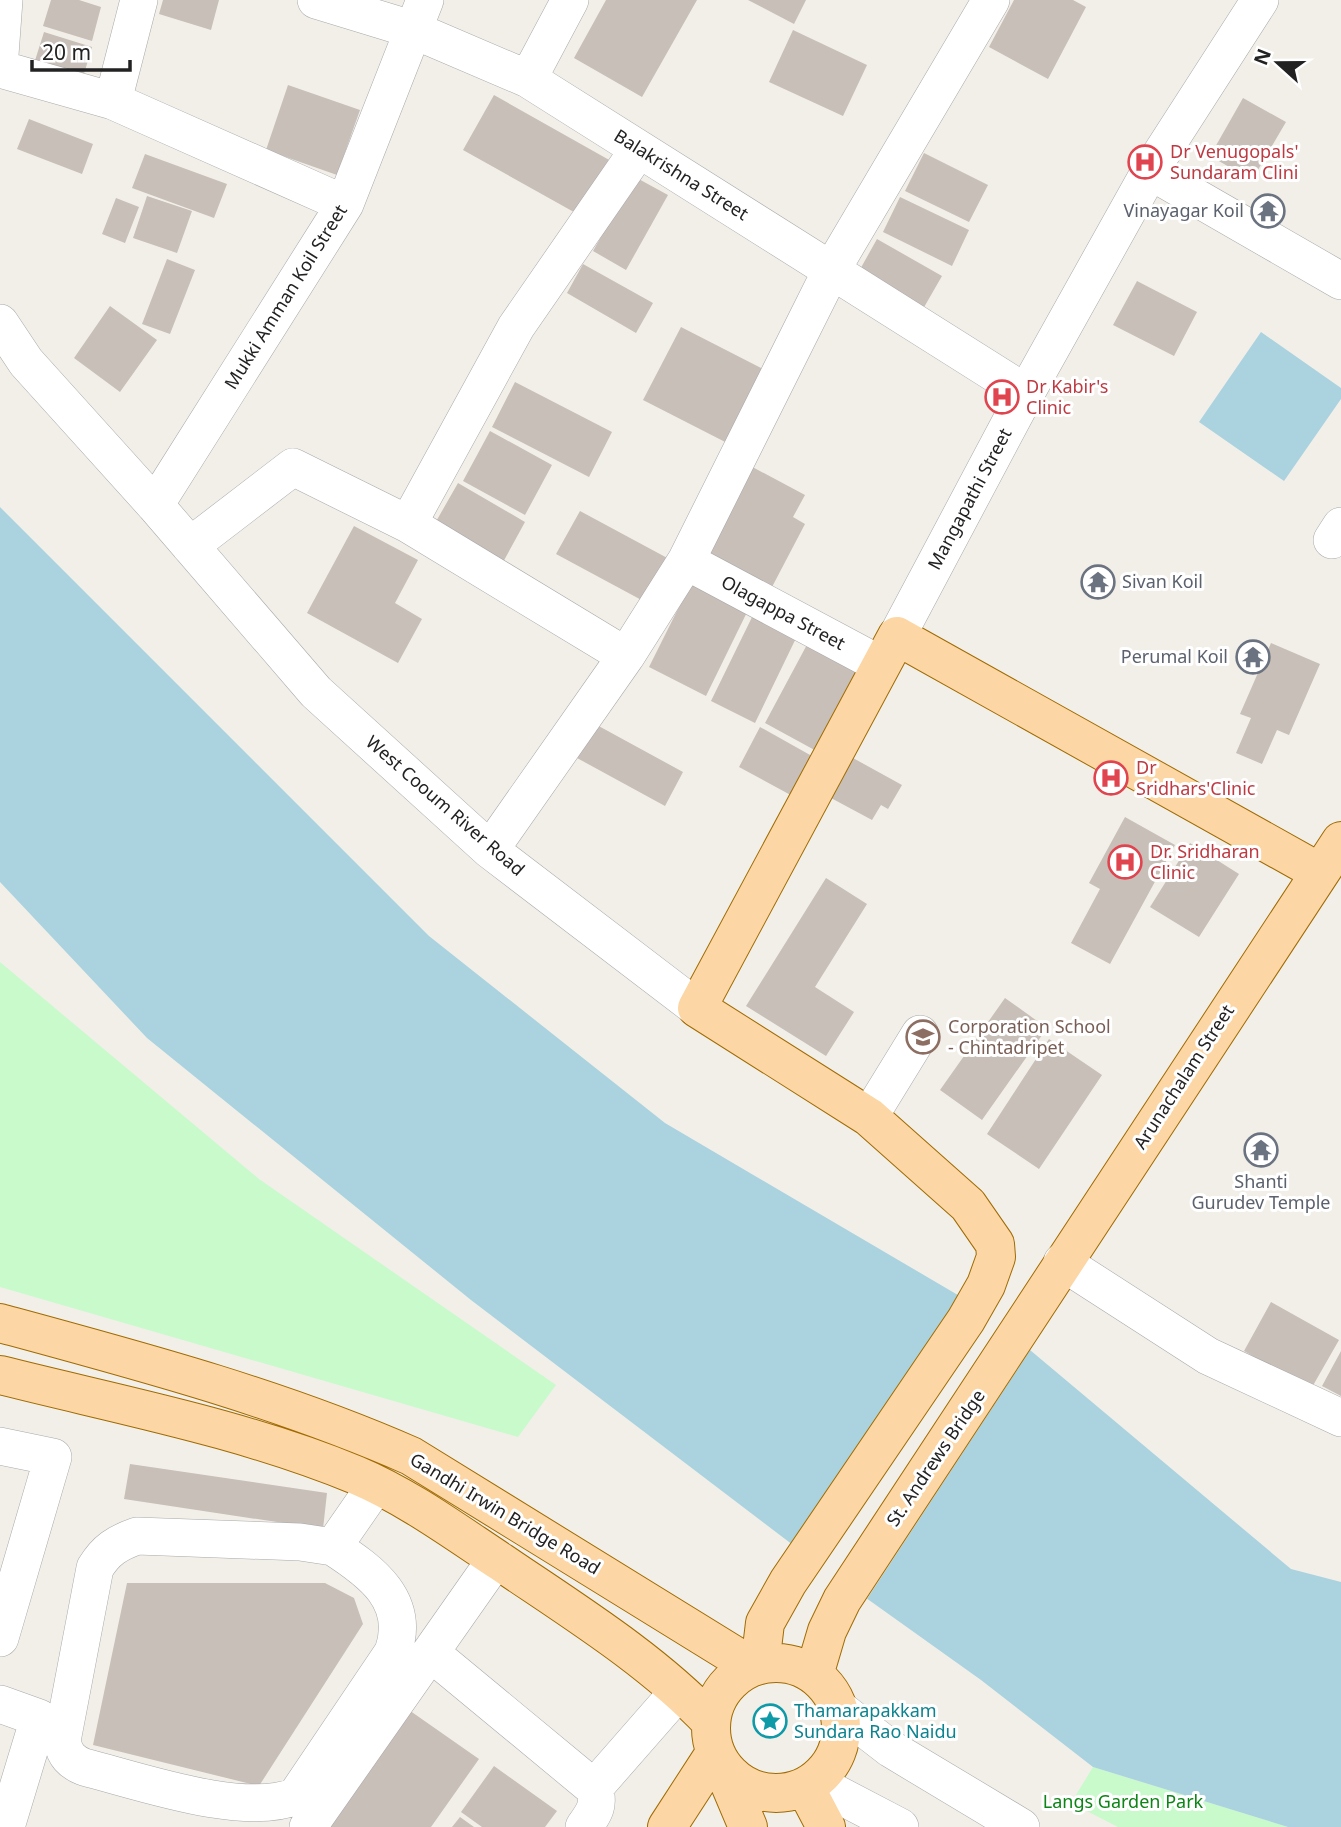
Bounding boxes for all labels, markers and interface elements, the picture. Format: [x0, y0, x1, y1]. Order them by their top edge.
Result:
scale bar [32, 28, 130, 72]
north arrow [1243, 28, 1313, 98]
text: 20 m [42, 38, 91, 66]
text: N [1247, 45, 1277, 69]
street label: Balakrishna Street [610, 123, 754, 225]
place label: Dr Venugopals' Sundaram Clini [1170, 139, 1299, 184]
hospital icon: Dr Venugopals' Sundaram Clini [1126, 143, 1164, 181]
temple icon: Vinayagar Koil [1249, 192, 1287, 230]
place label: Vinayagar Koil [1123, 198, 1244, 222]
street label: Mukki Amman Koil Street [218, 199, 352, 393]
place label: Dr Kabir's Clinic [1026, 374, 1109, 419]
hospital icon: Dr Kabir's Clinic [983, 378, 1021, 416]
street label: Mangapathi Street [922, 423, 1017, 574]
temple icon: Sivan Koil [1079, 563, 1117, 601]
street label: Olagappa Street [717, 569, 850, 655]
place label: Sivan Koil [1122, 569, 1203, 593]
temple icon: Perumal Koil [1234, 638, 1272, 676]
place label: Perumal Koil [1121, 644, 1228, 668]
street label: West Cooum River Road [361, 730, 530, 881]
place label: Dr Sridhars'Clinic [1136, 755, 1256, 800]
hospital icon: Dr Sridhars'Clinic [1092, 759, 1130, 797]
place label: Dr. Sridharan Clinic [1150, 839, 1260, 884]
hospital icon: Dr. Sridharan Clinic [1106, 843, 1144, 881]
street label: Arunachalam Street [1127, 999, 1239, 1153]
place label: Corporation School - Chintadripet [948, 1014, 1111, 1059]
school or university icon: Corporation School - Chintadripet [904, 1018, 942, 1056]
temple icon: Shanti Gurudev Temple [1242, 1131, 1280, 1169]
place label: Shanti Gurudev Temple [1191, 1169, 1331, 1214]
street label: St. Andrews Bridge [880, 1384, 990, 1530]
street label: Gandhi Irwin Bridge Road [406, 1447, 605, 1580]
place label: Thamarapakkam Sundara Rao Naidu [794, 1698, 957, 1743]
place icon: Thamarapakkam Sundara Rao Naidu [751, 1702, 789, 1740]
park label: Langs Garden Park [1043, 1789, 1204, 1813]

